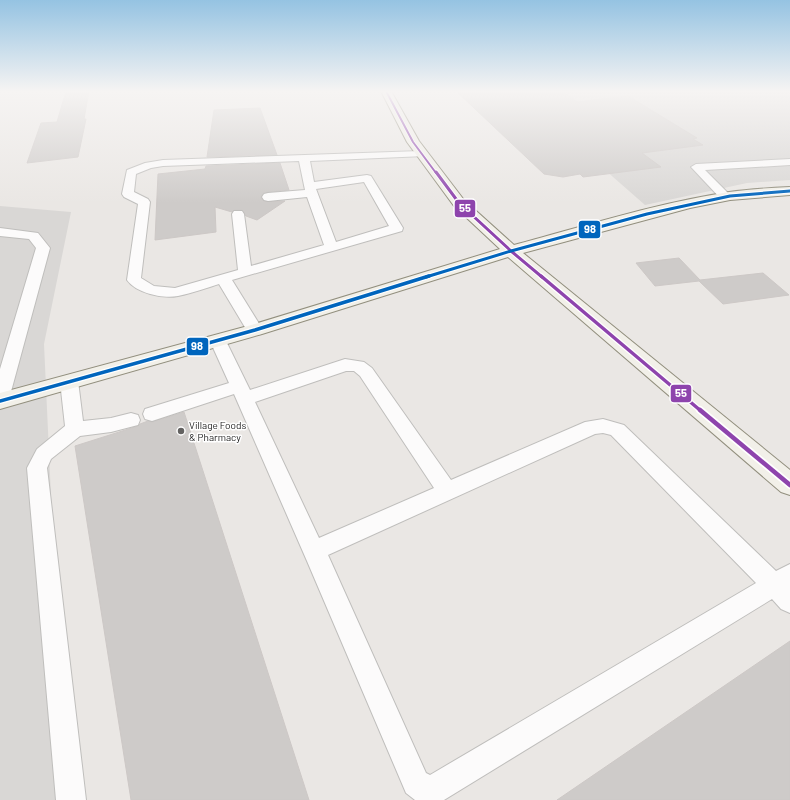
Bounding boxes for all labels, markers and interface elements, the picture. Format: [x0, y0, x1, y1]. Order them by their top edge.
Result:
line badge: 55 [454, 199, 476, 218]
text: 55 [459, 201, 471, 214]
line badge: 98 [578, 220, 601, 239]
text: 98 [584, 222, 596, 235]
line badge: 98 [186, 337, 209, 356]
text: 98 [191, 339, 203, 352]
line badge: 55 [670, 384, 692, 403]
text: 55 [675, 386, 687, 399]
place label: Village Foods & Pharmacy [189, 419, 246, 443]
marker: Village Foods & Pharmacy [176, 426, 186, 436]

